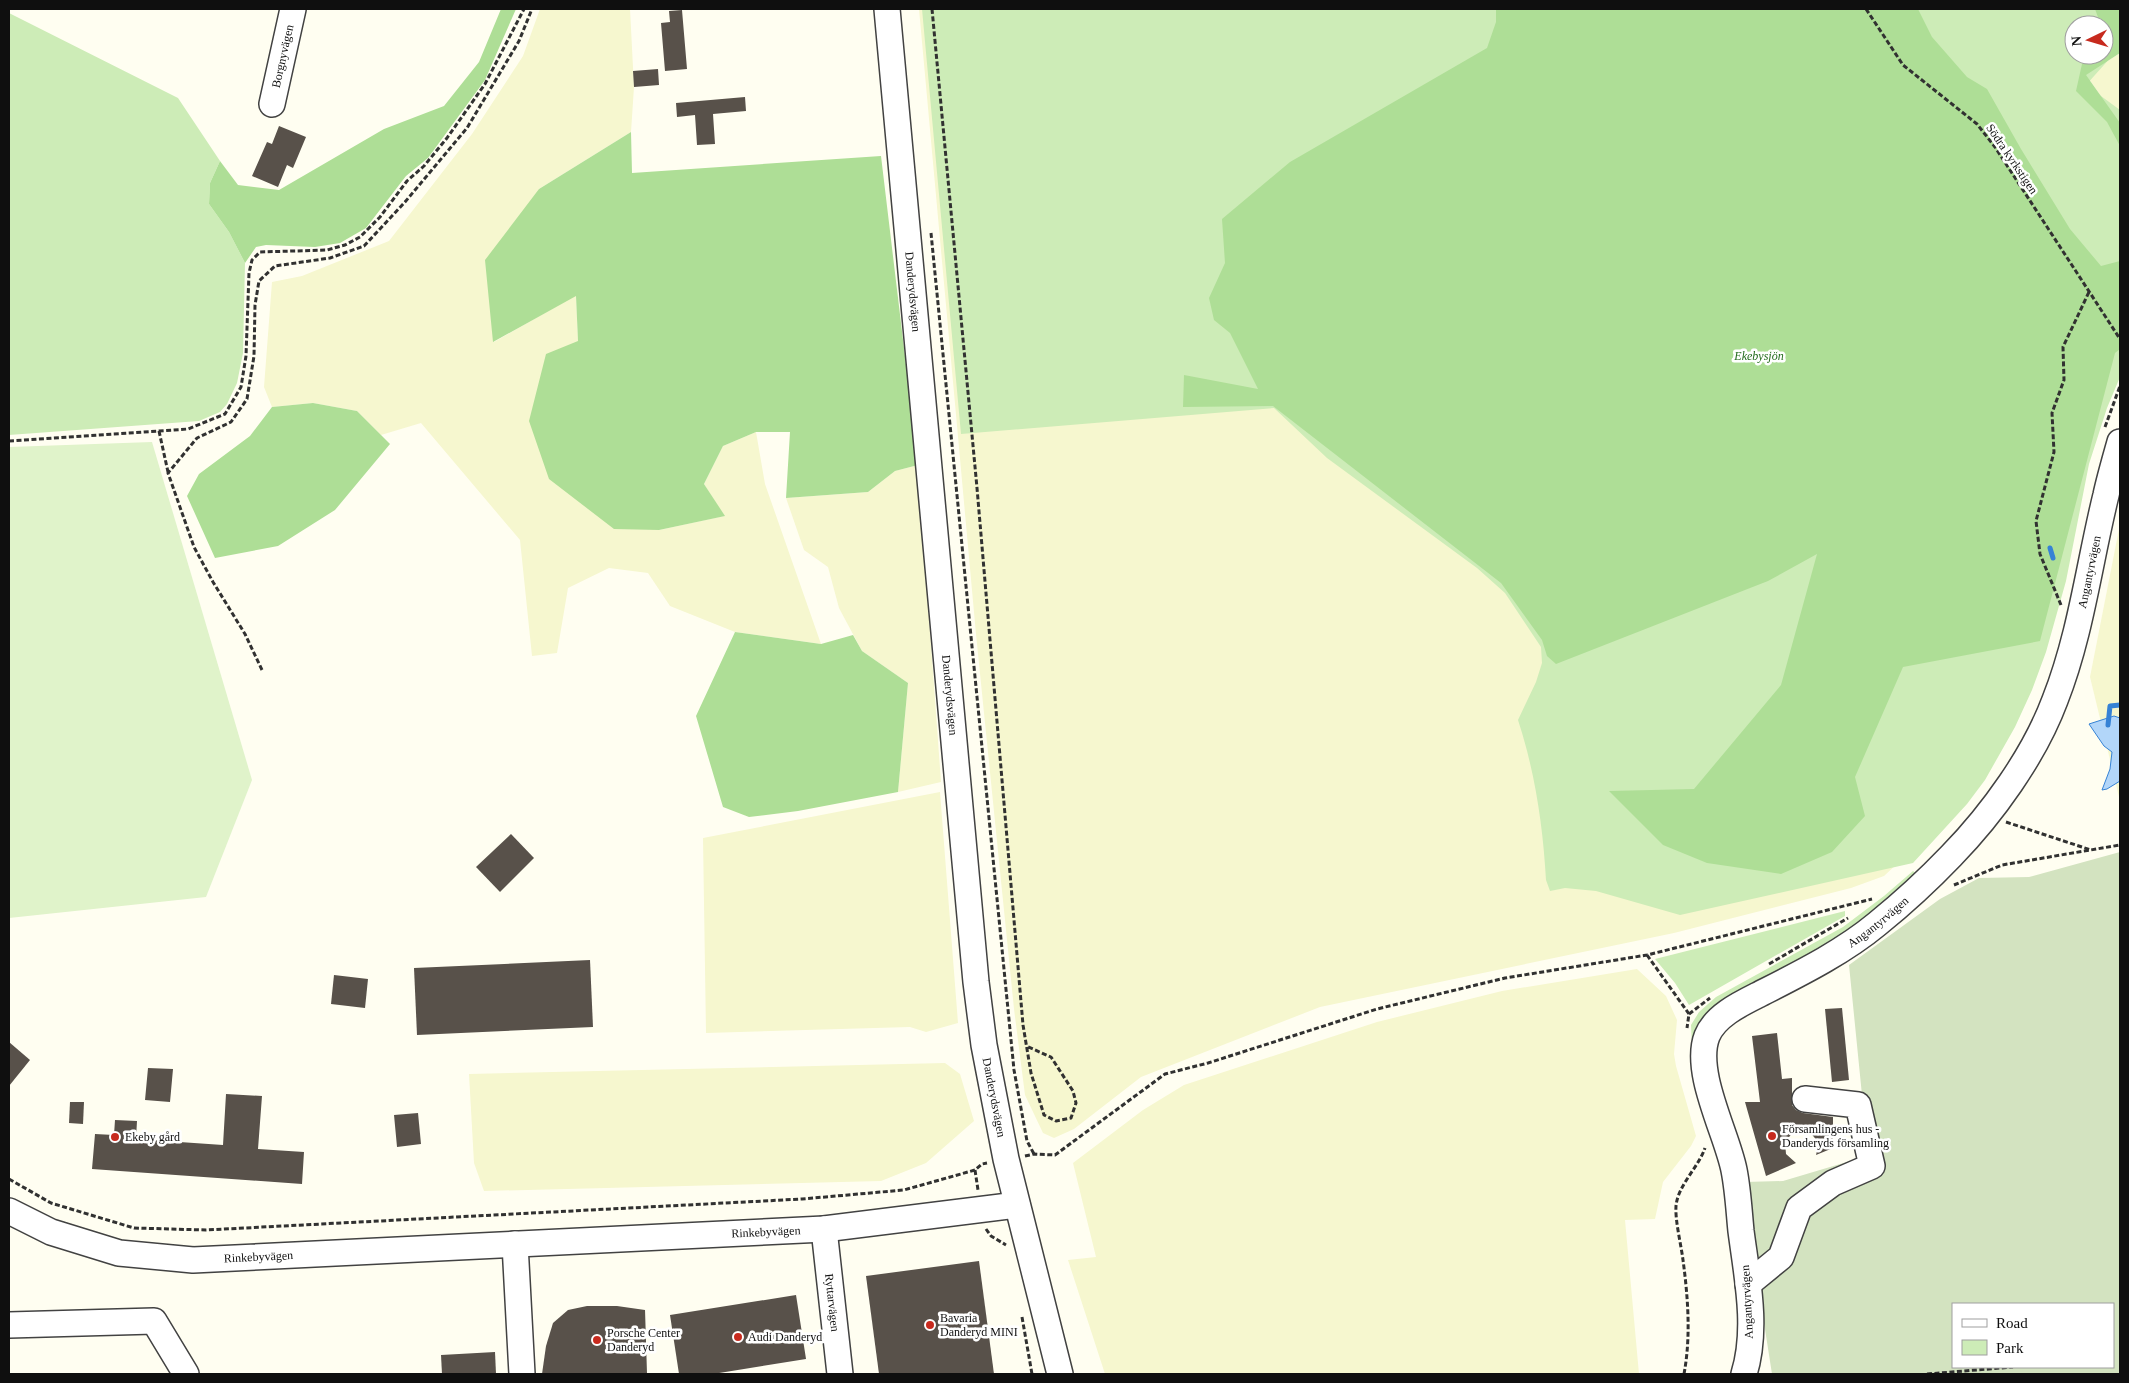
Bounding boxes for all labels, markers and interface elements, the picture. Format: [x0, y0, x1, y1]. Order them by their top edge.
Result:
north arrow [2064, 15, 2114, 65]
street label: Borgnyvägen [269, 23, 296, 89]
text: N [2069, 35, 2084, 47]
street label: Södra kyrkstigen [1983, 121, 2041, 197]
street label: Danderydsvägen [902, 251, 924, 333]
park label: Ekebysjön [1733, 349, 1784, 363]
street label: Angantyrvägen [2075, 534, 2104, 610]
street label: Danderydsvägen [939, 654, 960, 736]
street label: Angantyrvägen [1845, 894, 1911, 951]
street label: Danderydsvägen [980, 1057, 1009, 1138]
place label: Församlingens hus - Danderyds församling [1782, 1122, 1889, 1150]
place label: Ekeby gård [125, 1130, 180, 1144]
marker: Församlingens hus - Danderyds församling [1766, 1130, 1778, 1142]
marker: Ekeby gård [109, 1131, 121, 1143]
street label: Rinkebyvägen [731, 1223, 801, 1241]
street label: Rinkebyvägen [223, 1248, 293, 1265]
street label: Angantyrvägen [1738, 1265, 1756, 1339]
street label: Ryttarvägen [822, 1273, 842, 1332]
legend [1952, 1303, 2114, 1368]
place label: Bavaria Danderyd MINI [940, 1311, 1018, 1339]
text: Road [1996, 1315, 2028, 1331]
marker: Bavaria Danderyd MINI [924, 1319, 936, 1331]
place label: Porsche Center Danderyd [607, 1326, 680, 1354]
place label: Audi Danderyd [748, 1330, 822, 1344]
marker: Audi Danderyd [732, 1331, 744, 1343]
marker: Porsche Center Danderyd [591, 1334, 603, 1346]
text: Park [1996, 1340, 2024, 1356]

